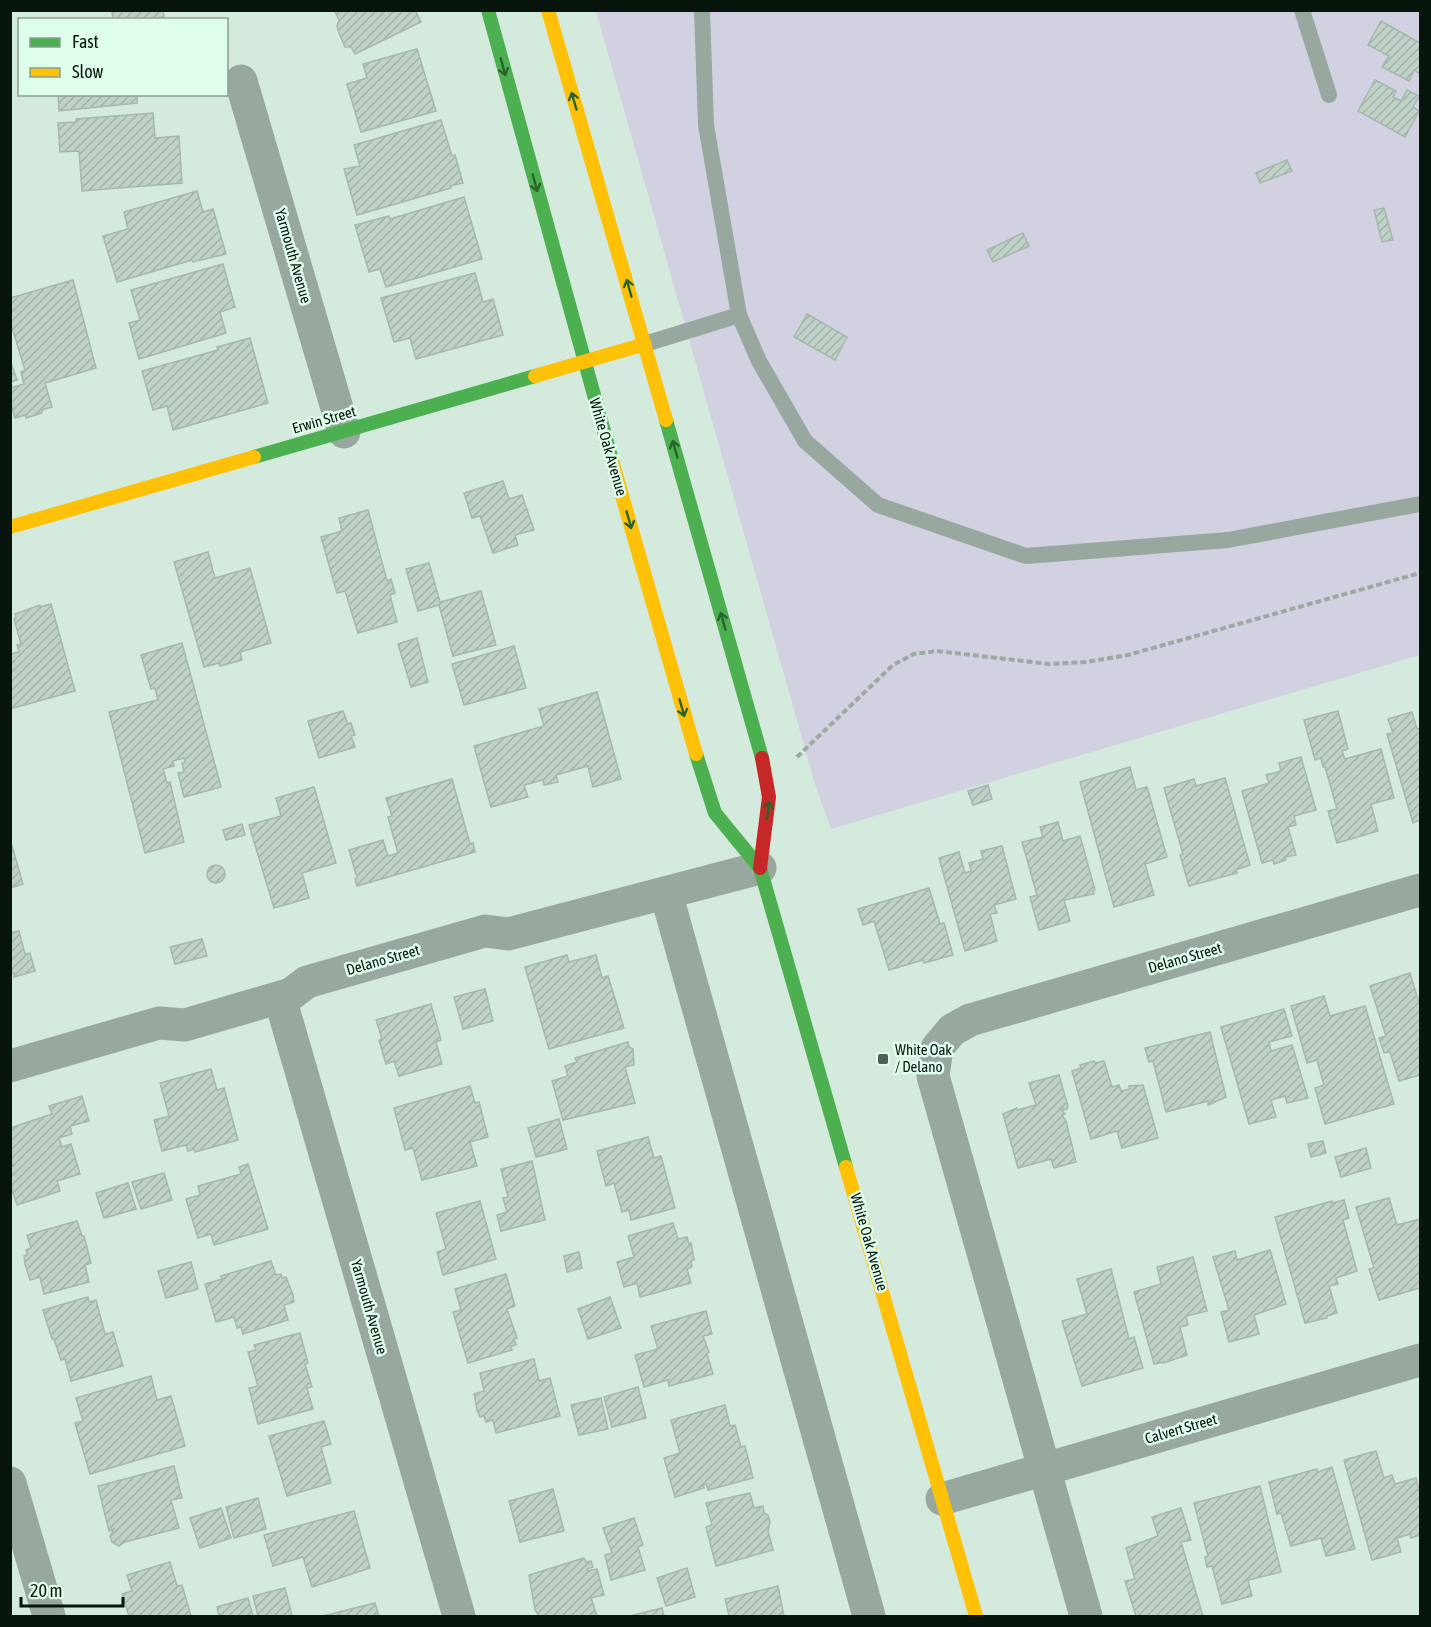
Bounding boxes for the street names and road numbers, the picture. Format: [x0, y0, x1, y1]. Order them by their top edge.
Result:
street label: Yarmouth Avenue [272, 207, 315, 305]
street label: White Oak Avenue [586, 396, 631, 498]
street label: Erwin Street [290, 402, 358, 437]
street label: Delano Street [1146, 939, 1223, 976]
street label: Delano Street [344, 941, 421, 978]
street label: White Oak Avenue [847, 1191, 892, 1293]
street label: Yarmouth Avenue [348, 1258, 391, 1356]
street label: Calvert Street [1143, 1410, 1219, 1447]

